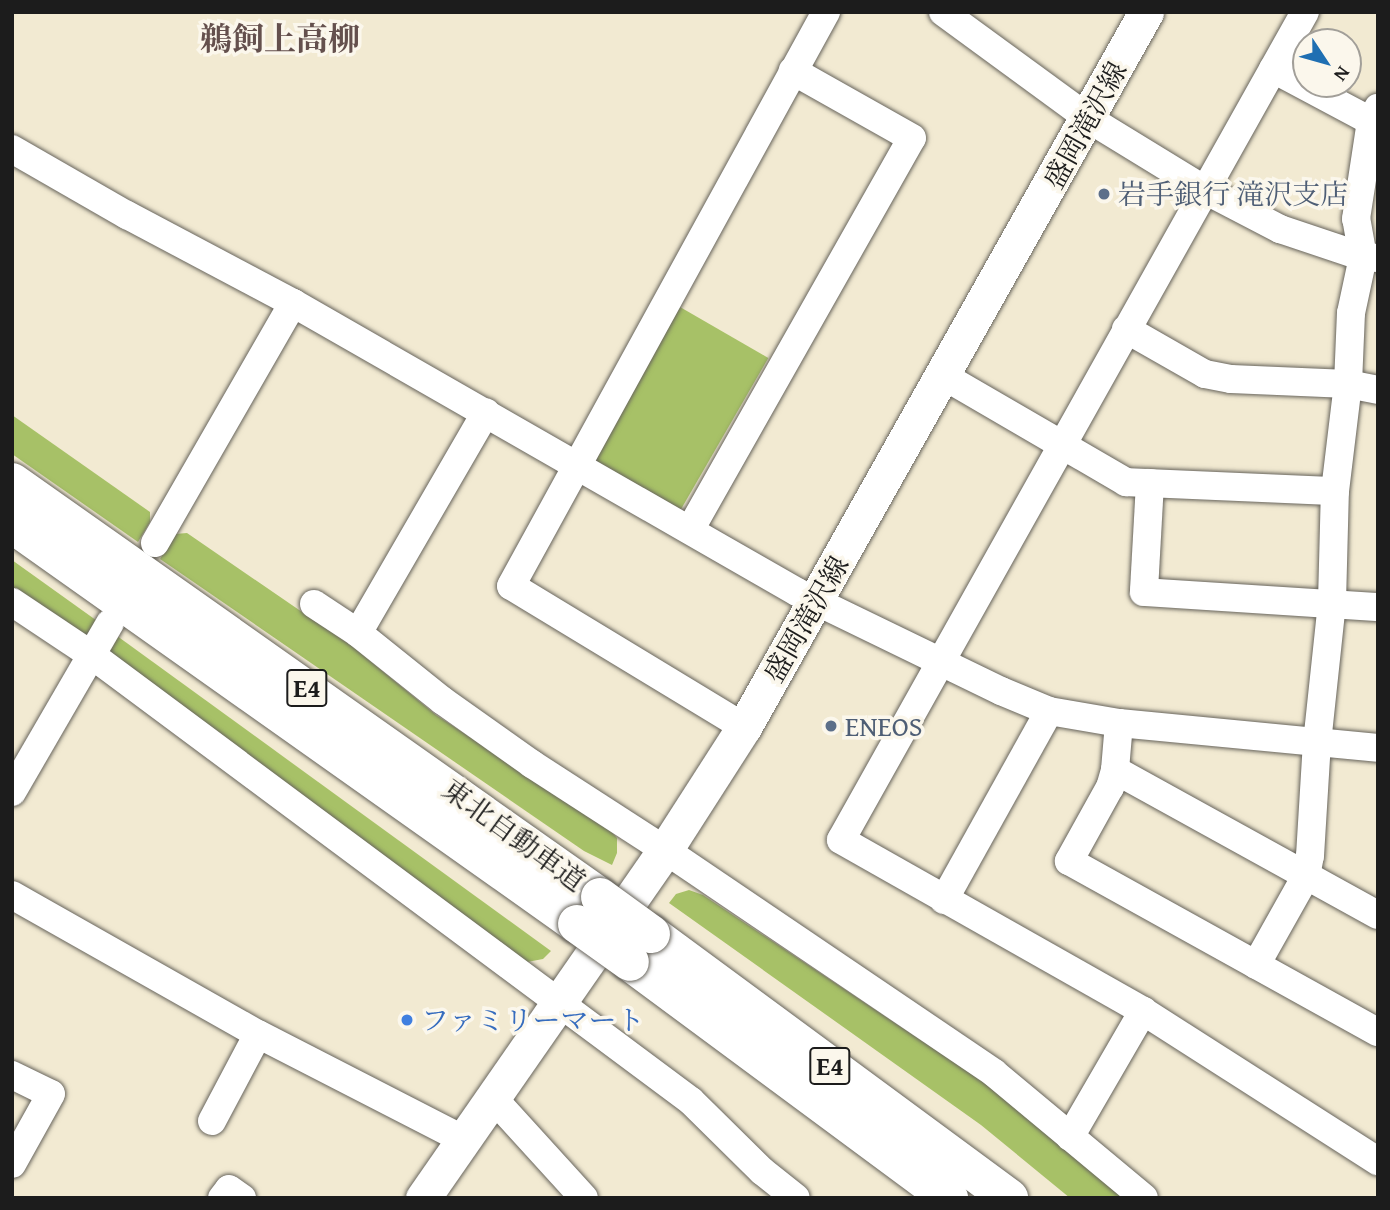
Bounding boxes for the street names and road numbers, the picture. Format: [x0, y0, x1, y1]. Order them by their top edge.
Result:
street label: 盛岡滝沢線 [1036, 56, 1134, 194]
street label: 盛岡滝沢線 [756, 550, 856, 688]
road number: E4 [286, 666, 328, 710]
street label: 東北自動車道 [436, 772, 592, 898]
road number: E4 [809, 1044, 851, 1088]

